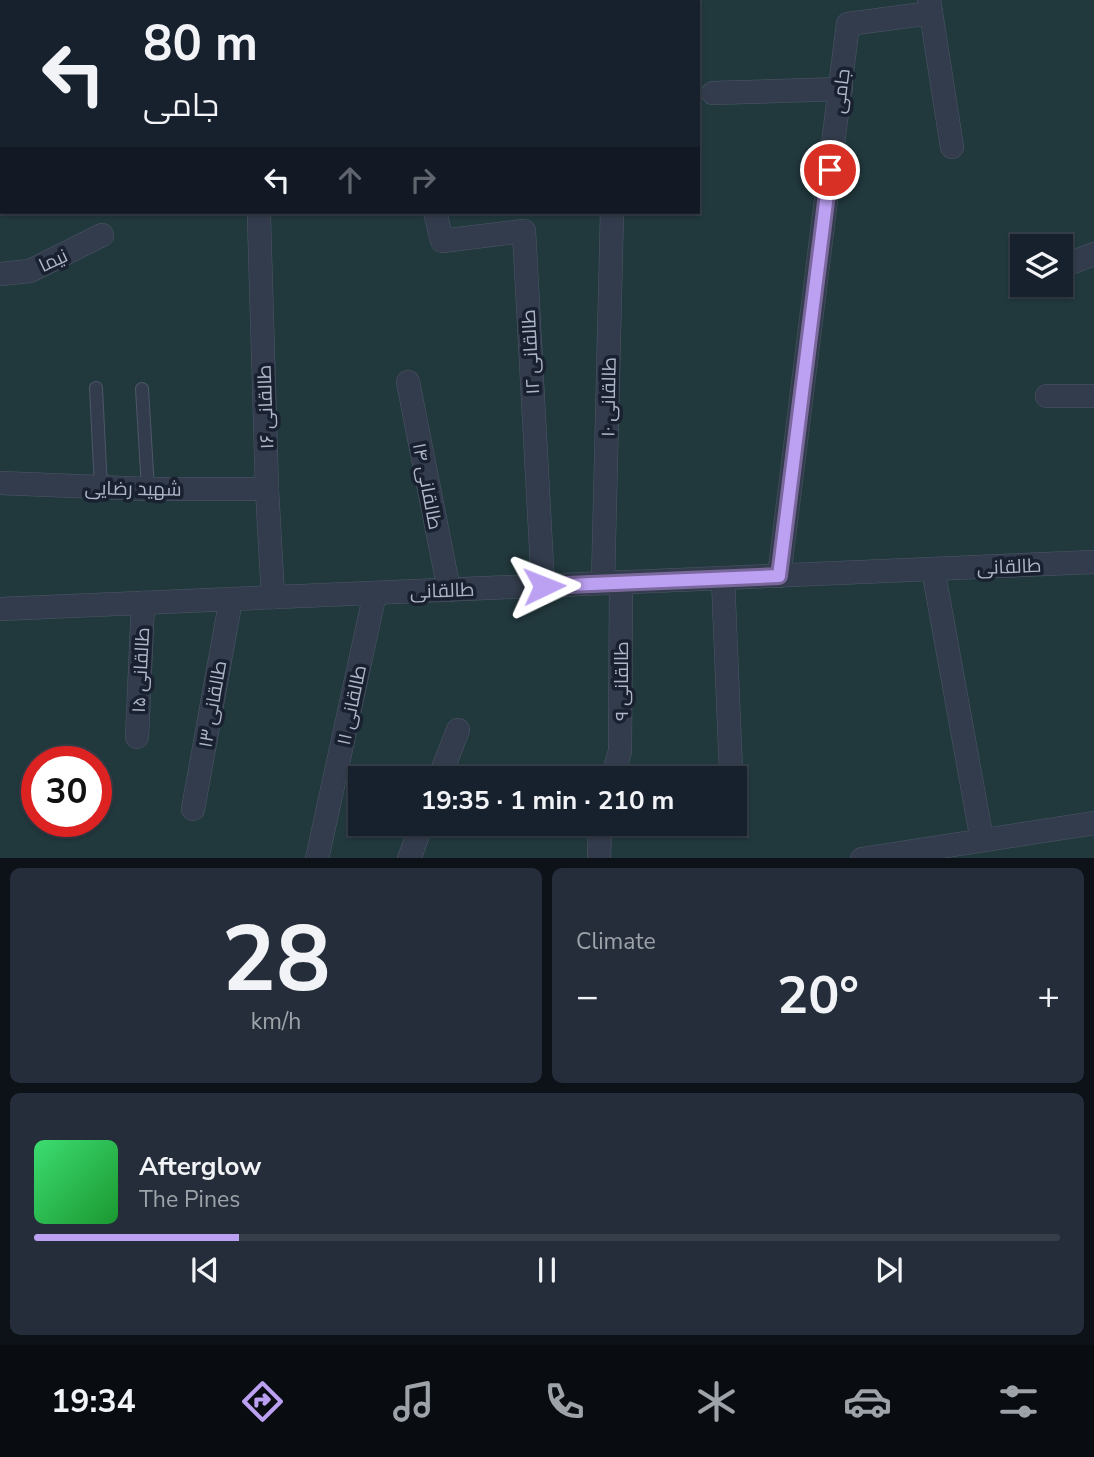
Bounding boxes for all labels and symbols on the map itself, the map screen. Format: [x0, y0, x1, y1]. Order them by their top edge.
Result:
street label: جامی [825, 67, 857, 115]
pin [800, 140, 860, 200]
street label: نیما [35, 243, 72, 279]
street label: طالقانی ۱۲ [516, 309, 546, 395]
street label: طالقانی ۱۰ [595, 357, 623, 437]
street label: طالقانی ۱۶ [252, 364, 280, 450]
street label: طالقانی ۱۴ [406, 441, 448, 532]
street label: شهید رضایی [84, 475, 182, 503]
position arrow [507, 549, 581, 623]
street label: طالقانی [976, 553, 1042, 581]
street label: طالقانی [409, 577, 475, 605]
street label: طالقانی ۱۵ [126, 627, 156, 714]
street label: طالقانی ۹ [609, 641, 635, 721]
street label: طالقانی ۱۳ [193, 659, 233, 750]
street label: طالقانی ۱۱ [331, 663, 373, 748]
speed limit sign: 30 [21, 746, 112, 837]

